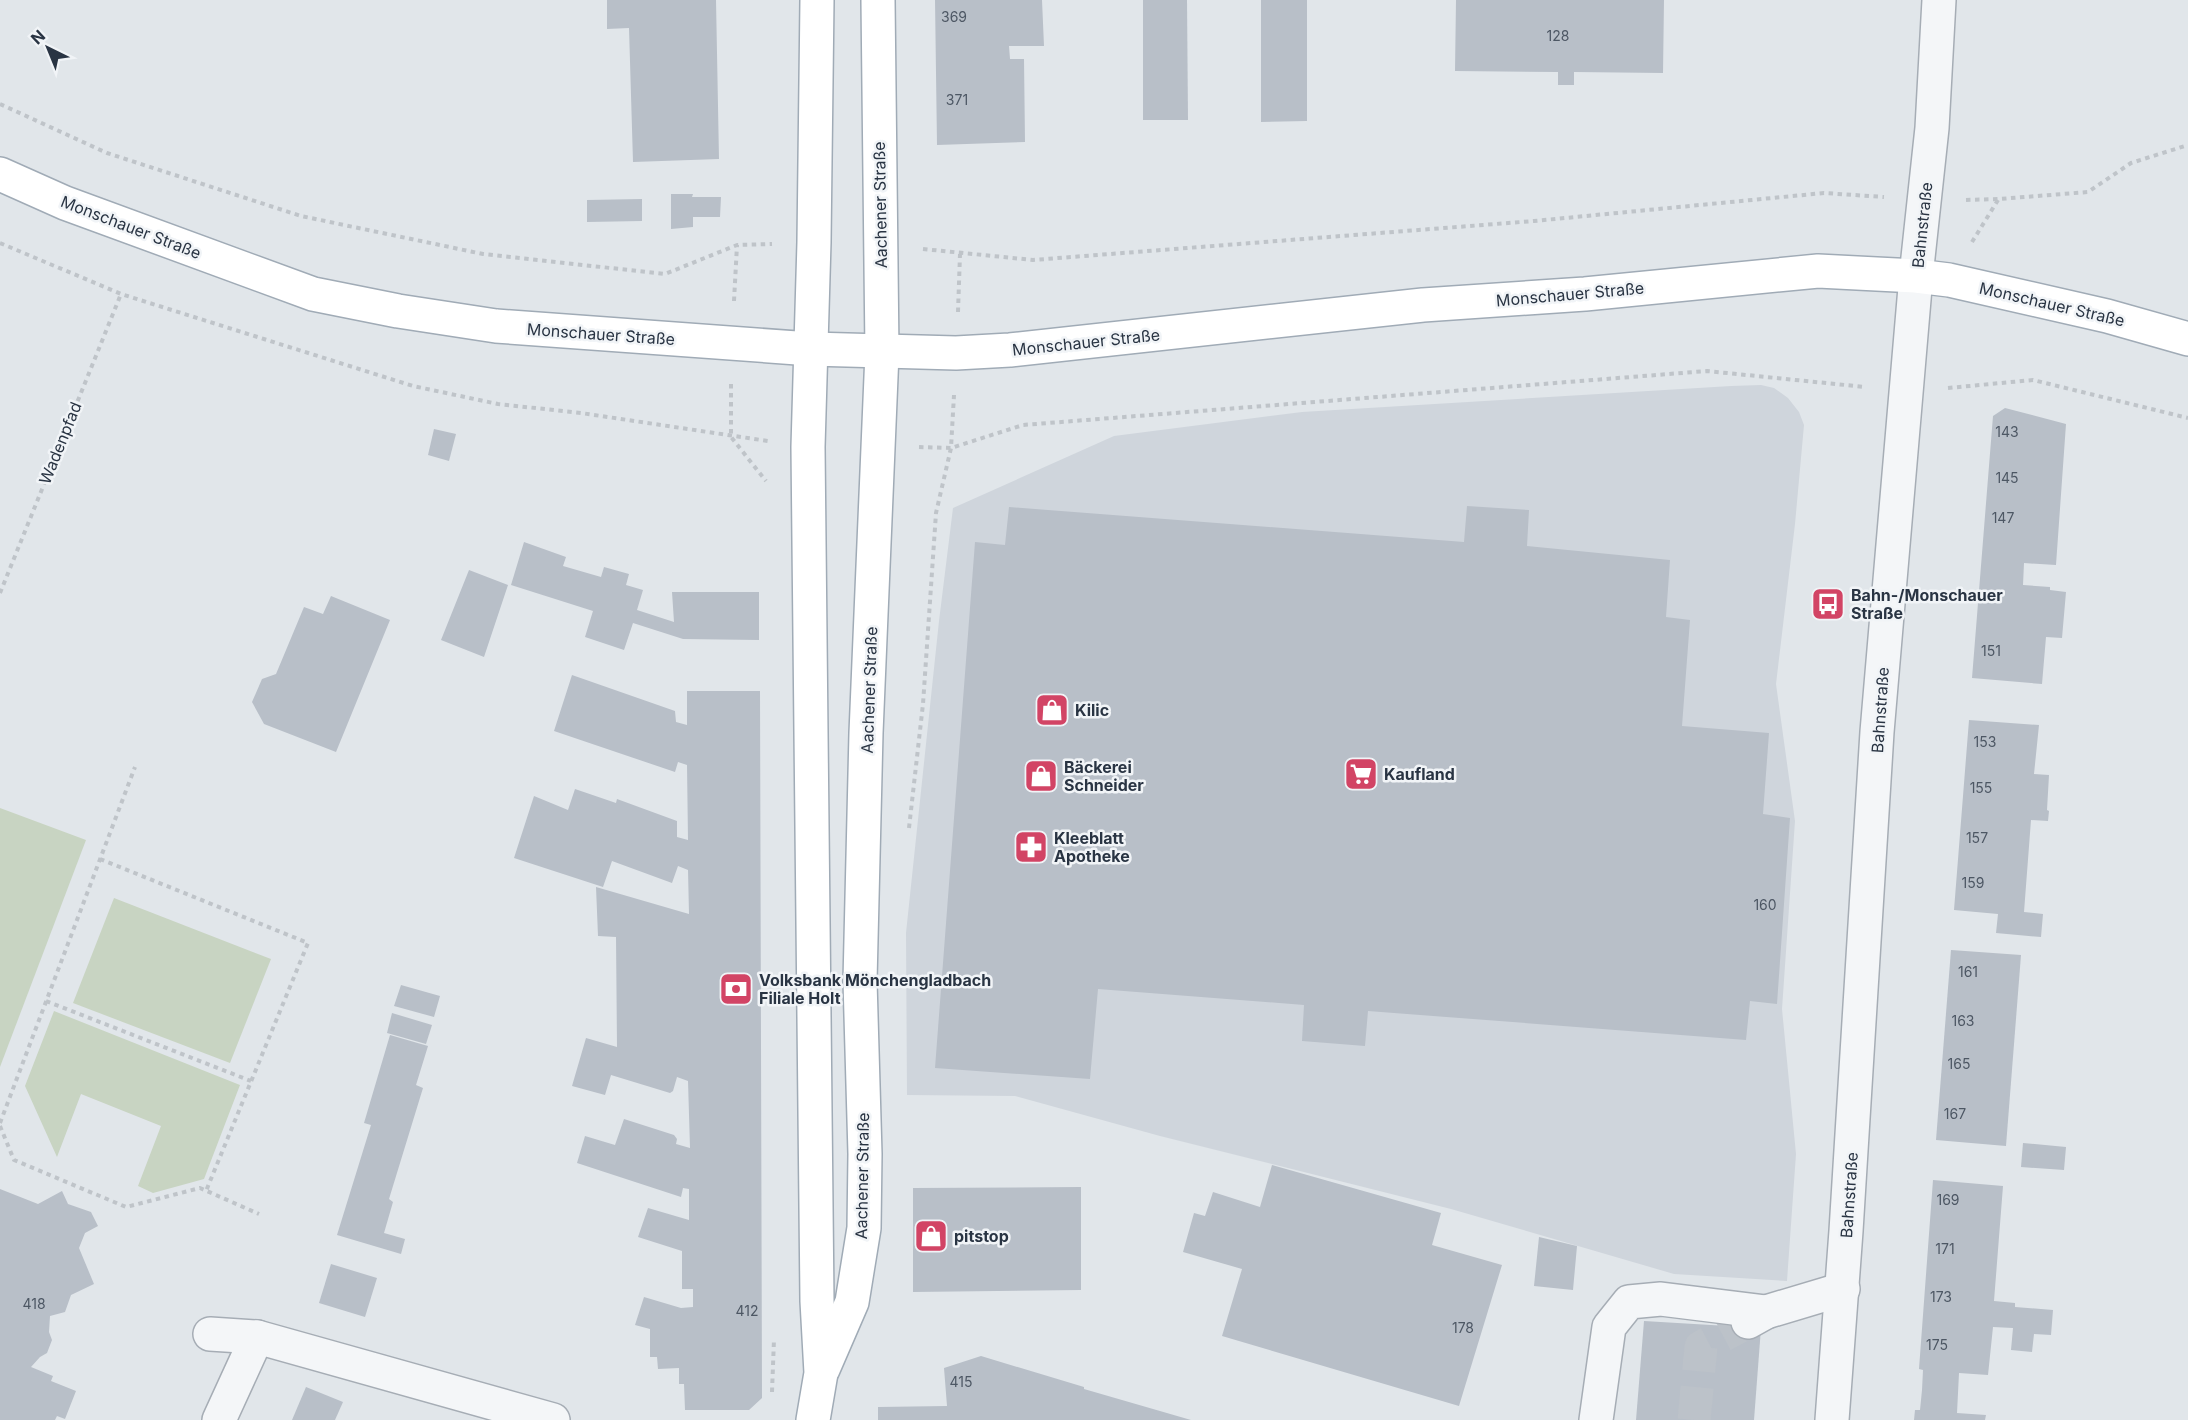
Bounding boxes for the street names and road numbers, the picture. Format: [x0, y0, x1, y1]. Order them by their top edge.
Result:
street label: Aachener Straße [869, 141, 891, 269]
street label: Bahnstraße [1908, 181, 1936, 269]
street label: Monschauer Straße [58, 191, 204, 263]
street label: Monschauer Straße [1495, 278, 1645, 310]
street label: Monschauer Straße [1977, 278, 2127, 330]
street label: Monschauer Straße [526, 319, 676, 349]
street label: Monschauer Straße [1011, 324, 1161, 360]
street label: Wadenpfad [34, 399, 86, 487]
street label: Aachener Straße [857, 626, 881, 754]
street label: Bahnstraße [1867, 666, 1893, 754]
street label: Aachener Straße [851, 1112, 873, 1240]
street label: Bahnstraße [1836, 1151, 1862, 1239]

